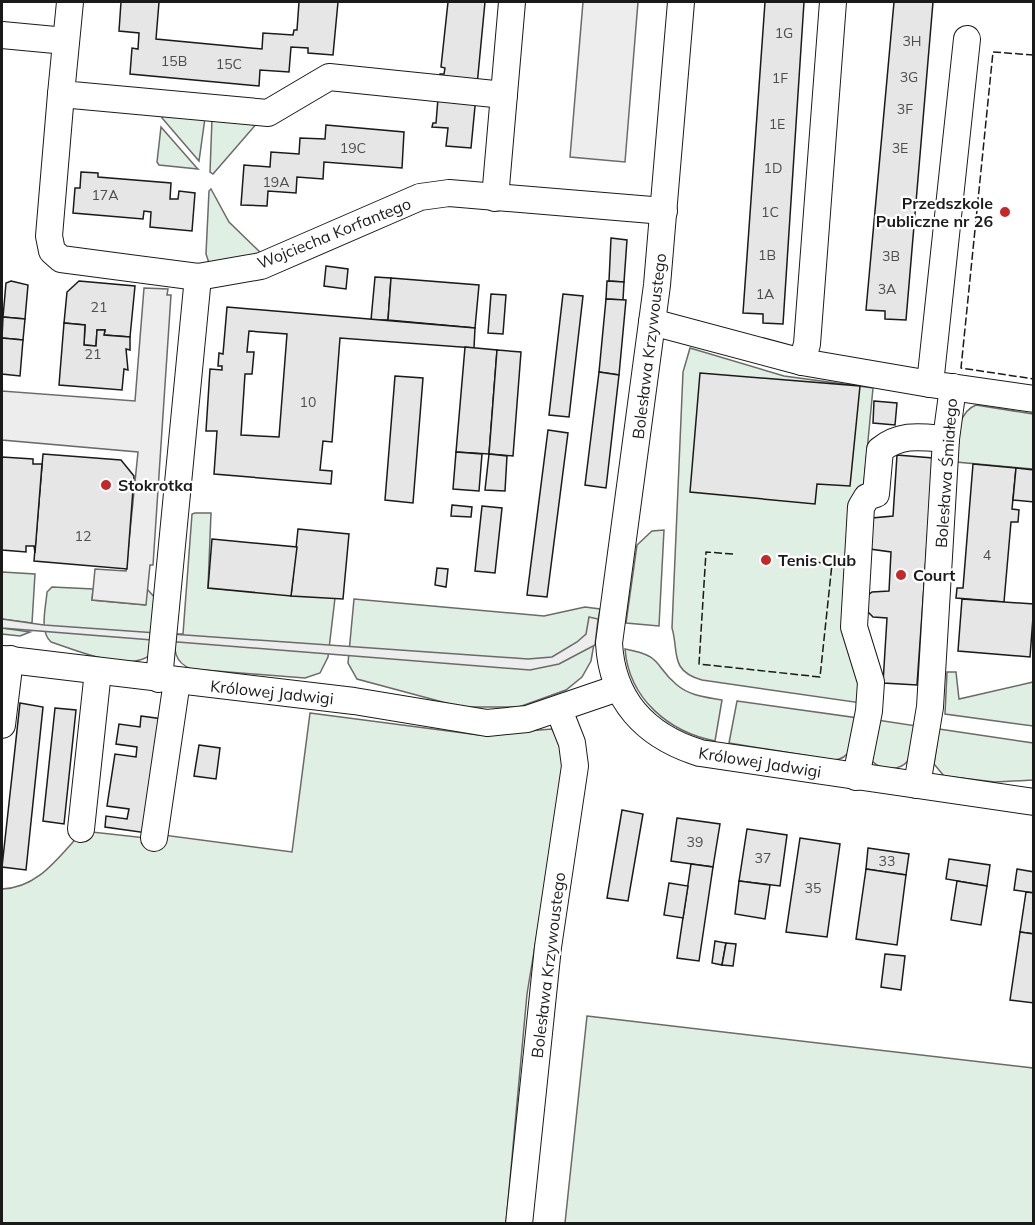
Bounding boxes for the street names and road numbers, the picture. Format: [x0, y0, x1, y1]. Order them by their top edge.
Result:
street label: Wojciecha Korfantego [254, 193, 414, 273]
street label: Bolesława Krzywoustego [628, 252, 670, 440]
street label: Bolesława Śmiałego [931, 397, 961, 549]
street label: Królowej Jadwigi [209, 676, 335, 708]
street label: Królowej Jadwigi [697, 742, 823, 782]
street label: Bolesława Krzywoustego [527, 871, 569, 1059]

